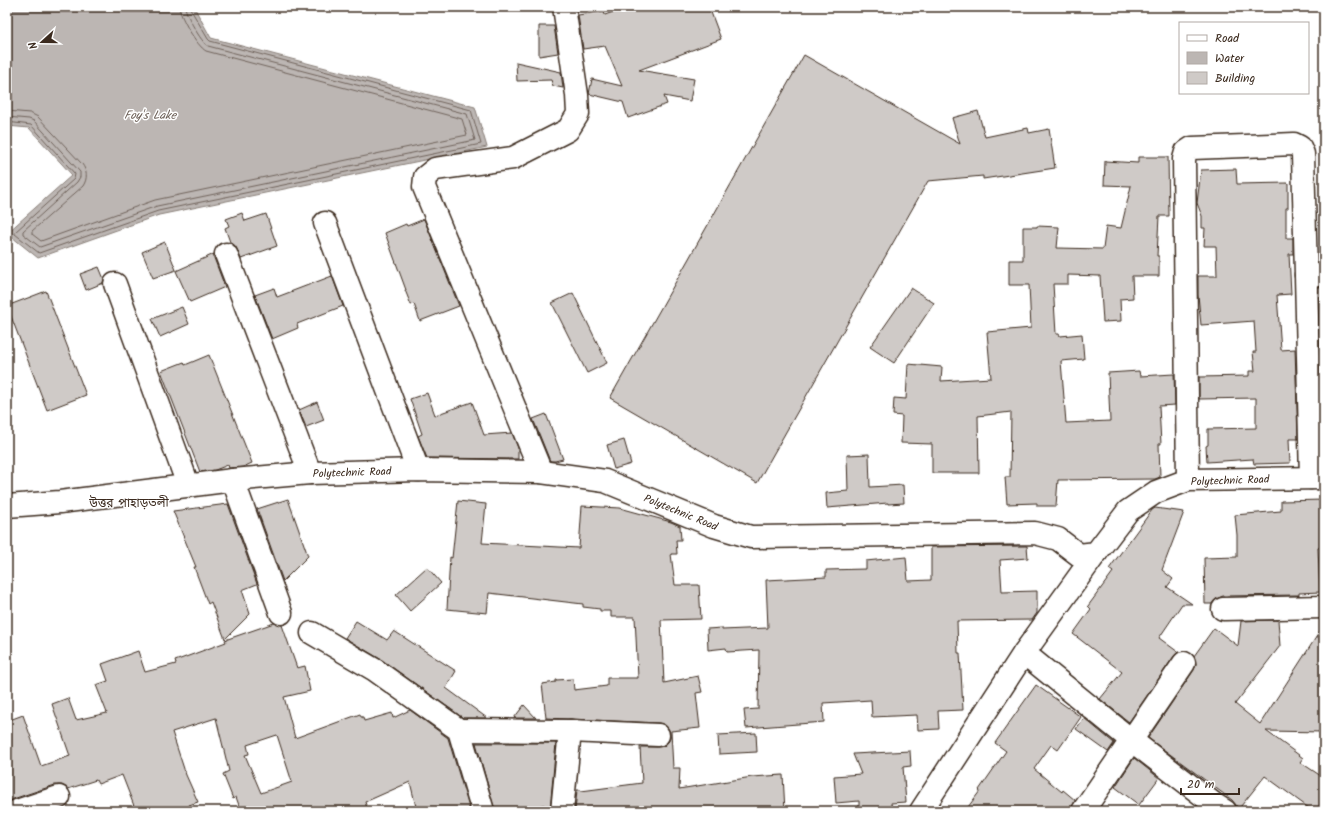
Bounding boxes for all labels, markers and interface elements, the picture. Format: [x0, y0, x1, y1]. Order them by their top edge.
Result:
north arrow [22, 22, 62, 62]
legend [1179, 22, 1309, 94]
text: Road [1215, 29, 1240, 48]
text: N [24, 39, 43, 52]
text: Water [1215, 49, 1245, 68]
text: Building [1215, 69, 1255, 88]
water label: Foy's Lake [124, 106, 178, 125]
street label: Polytechnic Road [312, 463, 392, 483]
street label: Polytechnic Road [1190, 471, 1270, 491]
street label: Polytechnic Road [641, 490, 721, 536]
district label: উত্তর পাহাড়তলী [88, 494, 170, 513]
scale bar [1181, 770, 1239, 796]
text: 20 m [1187, 775, 1215, 794]

